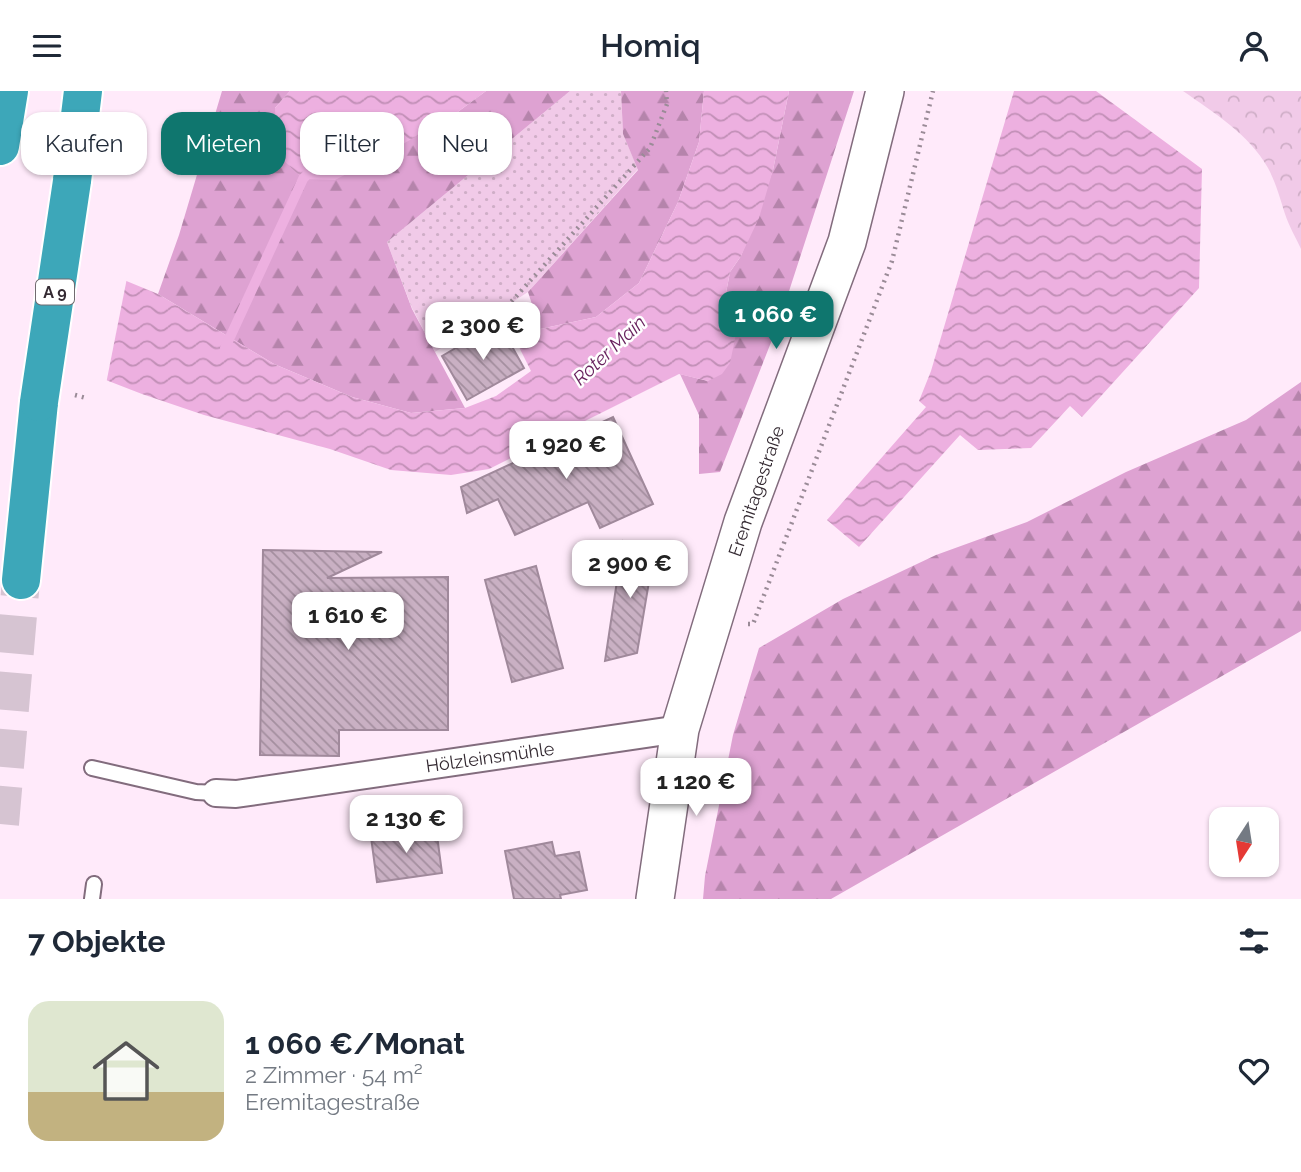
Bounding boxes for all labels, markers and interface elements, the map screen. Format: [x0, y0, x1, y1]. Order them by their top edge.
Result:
icon: menu [28, 27, 66, 65]
text: Homiq [600, 27, 701, 64]
icon: person [1235, 27, 1273, 65]
chip: Kaufen [21, 112, 147, 175]
chip: Mieten [161, 112, 286, 175]
chip: Filter [300, 112, 404, 175]
chip: Neu [418, 112, 512, 175]
road number: A 9 [36, 279, 74, 305]
pin: 1 060 € [711, 292, 841, 351]
text: 1 060 € [735, 300, 817, 327]
pin: 2 300 € [418, 303, 548, 362]
text: 2 300 € [441, 311, 525, 338]
water label: Roter Main [568, 311, 650, 389]
pin: 1 920 € [501, 421, 631, 481]
street label: Eremitagestraße [724, 423, 788, 559]
text: 1 920 € [525, 430, 607, 457]
pin: 2 900 € [565, 540, 695, 600]
text: 2 900 € [588, 549, 672, 576]
pin: 1 610 € [283, 593, 413, 652]
text: 1 610 € [308, 601, 388, 628]
street label: Hölzleinsmühle [424, 738, 556, 776]
pin: 1 120 € [631, 759, 761, 818]
text: 1 120 € [656, 767, 736, 794]
pin: 2 130 € [341, 795, 471, 855]
text: 2 130 € [366, 804, 446, 831]
north arrow [1209, 807, 1279, 877]
map controls [1209, 807, 1279, 877]
icon: filters [1235, 922, 1273, 960]
text: 7 Objekte [28, 924, 166, 959]
text: 1 060 €/Monat [245, 1026, 465, 1061]
icon: home [84, 1029, 168, 1113]
icon: heart [1235, 1052, 1273, 1090]
text: 2 Zimmer · 54 m² [245, 1061, 423, 1088]
text: Eremitagestraße [245, 1088, 420, 1115]

